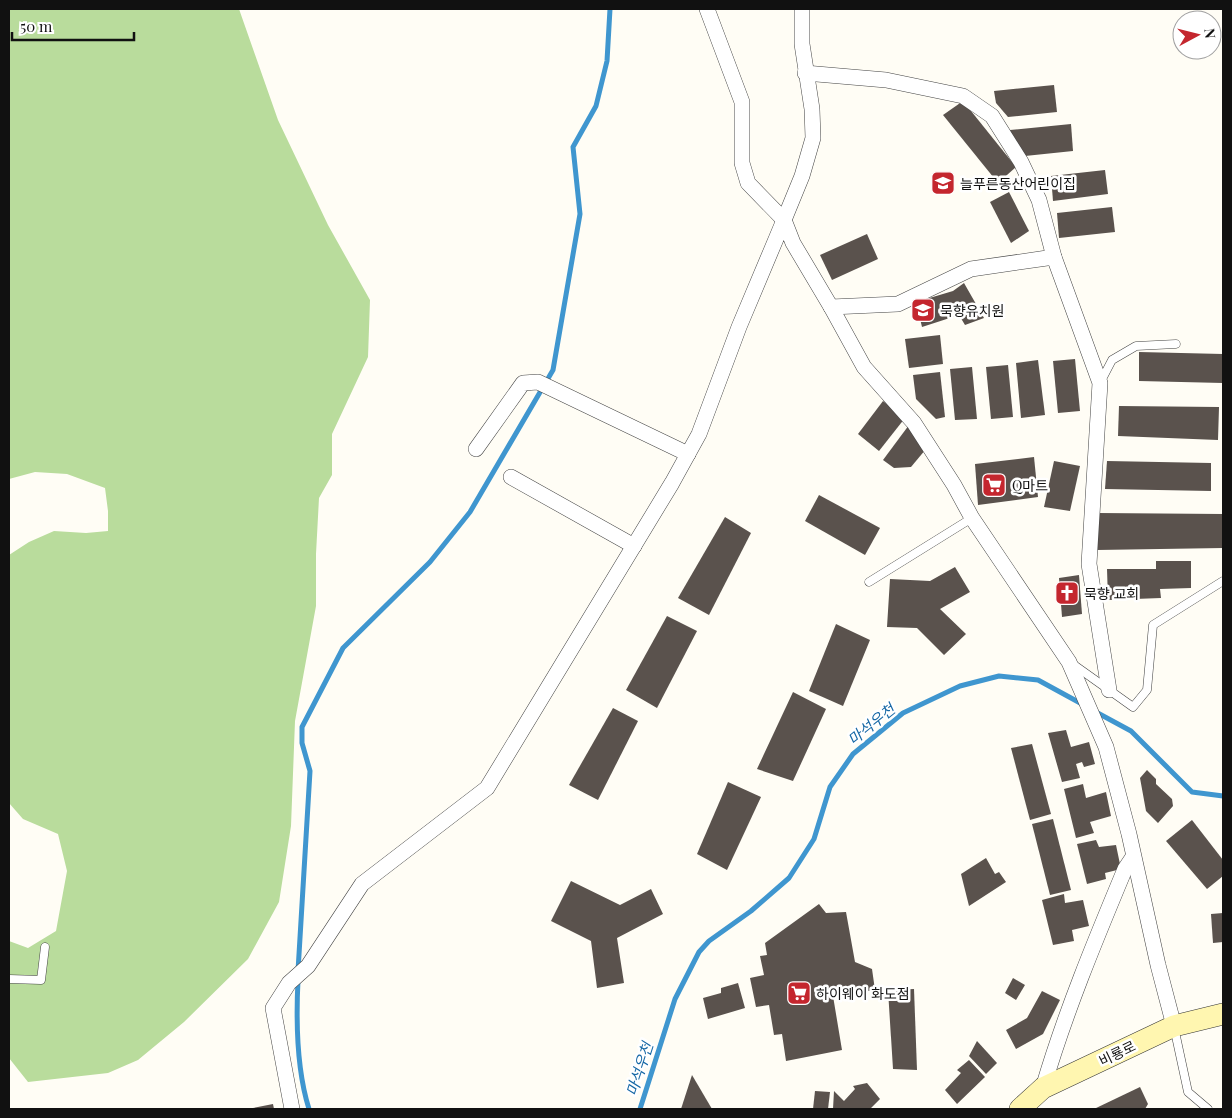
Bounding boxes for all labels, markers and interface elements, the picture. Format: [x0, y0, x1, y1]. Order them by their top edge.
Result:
scale bar [12, 10, 135, 42]
north arrow [1172, 10, 1222, 60]
text: 50 m [20, 16, 53, 36]
text: N [1200, 27, 1220, 40]
school or university icon: 늘푸른동산어린이집 [930, 170, 956, 196]
place label: 늘푸른동산어린이집 [960, 174, 1076, 193]
school or university icon: 묵향유치원 [910, 297, 936, 323]
place label: 묵향유치원 [940, 301, 1004, 320]
supermarket icon: Q마트 [981, 472, 1007, 498]
place label: Q마트 [1012, 476, 1048, 495]
church icon: 묵향 교회 [1054, 580, 1080, 606]
place label: 묵향 교회 [1084, 584, 1139, 603]
water label: 마석우천 [843, 697, 900, 749]
supermarket icon: 하이웨이 화도점 [786, 980, 812, 1006]
place label: 하이웨이 화도점 [816, 984, 910, 1003]
street label: 비룡로 [1095, 1036, 1139, 1070]
water label: 마석우천 [621, 1038, 658, 1098]

